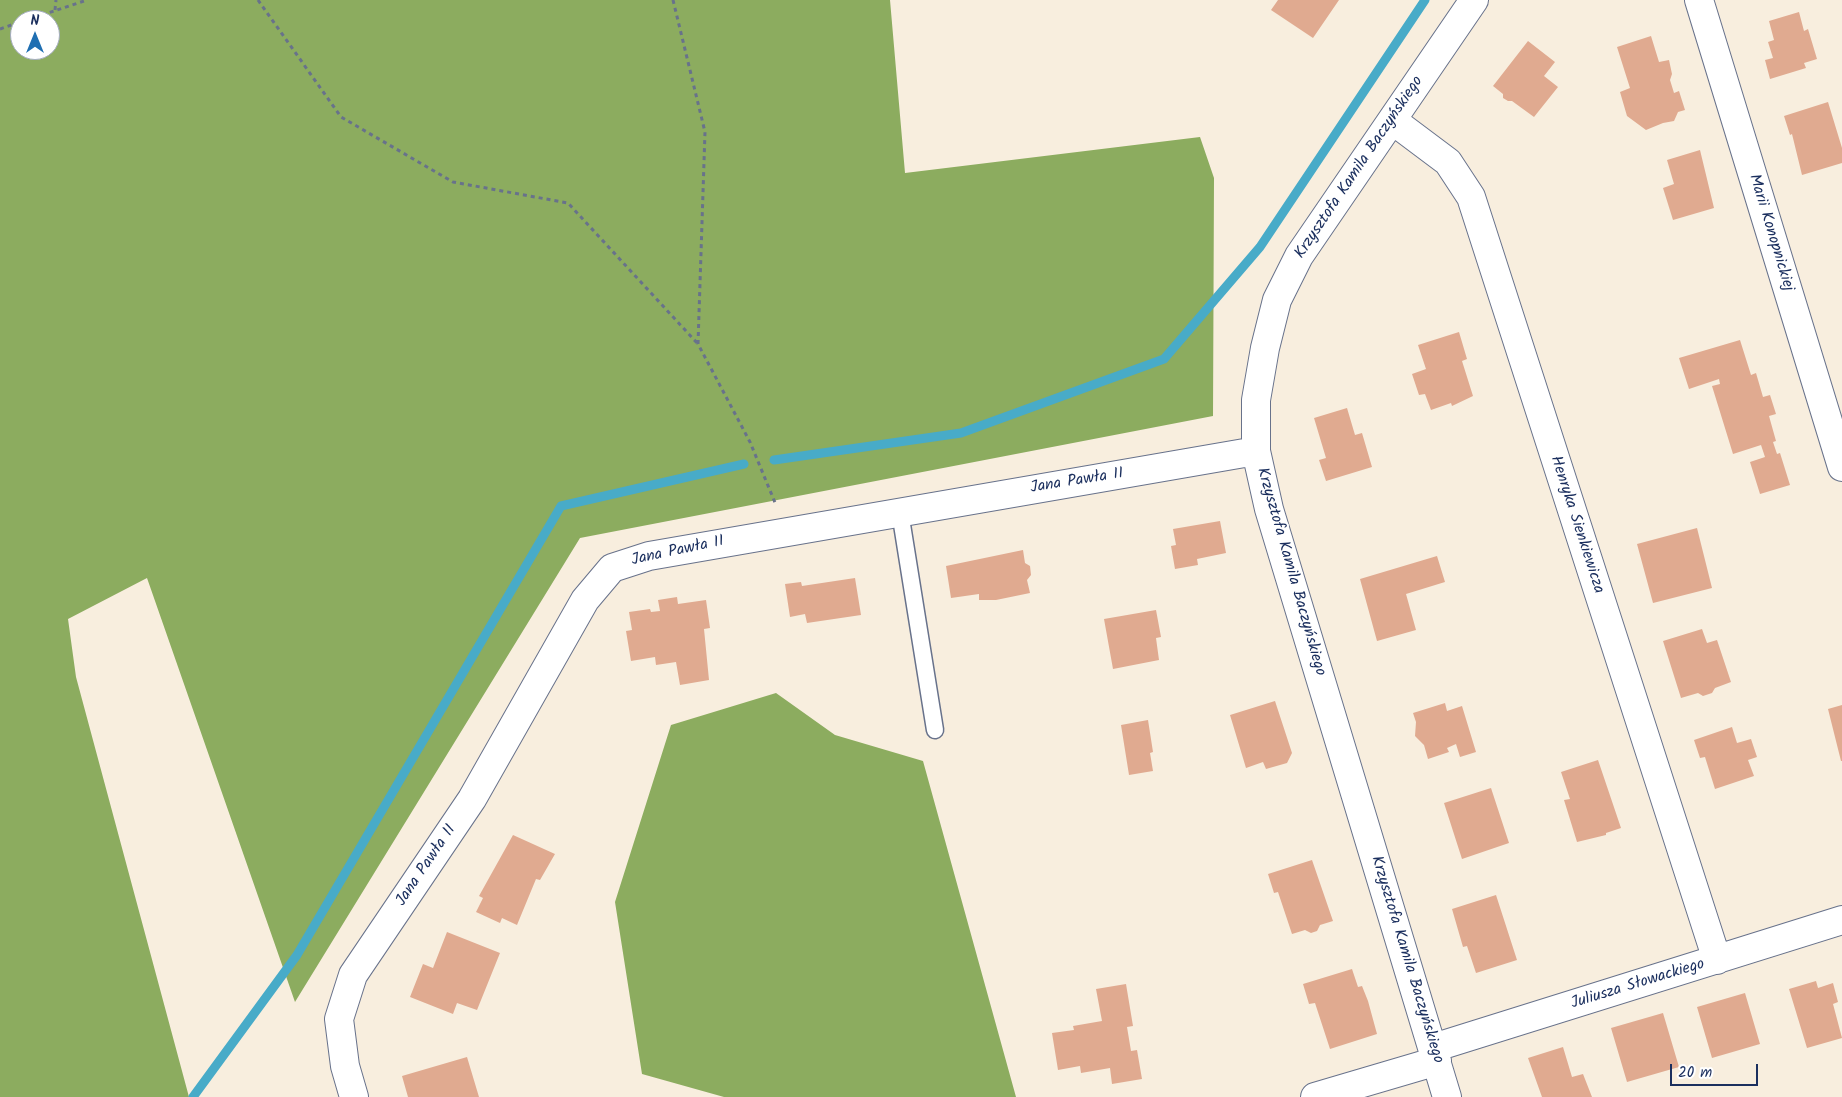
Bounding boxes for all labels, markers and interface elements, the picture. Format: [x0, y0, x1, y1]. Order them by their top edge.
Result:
north arrow [10, 10, 60, 60]
text: N [31, 10, 39, 32]
street label: Krzysztofa Kamila Baczyńskiego [1292, 73, 1428, 263]
street label: Marii Konopnickiej [1743, 172, 1797, 294]
street label: Henryka Sienkiewicza [1545, 454, 1607, 596]
street label: Jana Pawła II [1029, 465, 1125, 499]
street label: Krzysztofa Kamila Baczyńskiego [1251, 466, 1329, 678]
street label: Jana Pawła II [630, 533, 726, 571]
street label: Jana Pawła II [393, 822, 461, 910]
street label: Krzysztofa Kamila Baczyńskiego [1365, 854, 1447, 1066]
street label: Juliusza Słowackiego [1569, 956, 1707, 1014]
scale bar [1672, 1054, 1760, 1086]
text: 20 m [1678, 1061, 1712, 1085]

